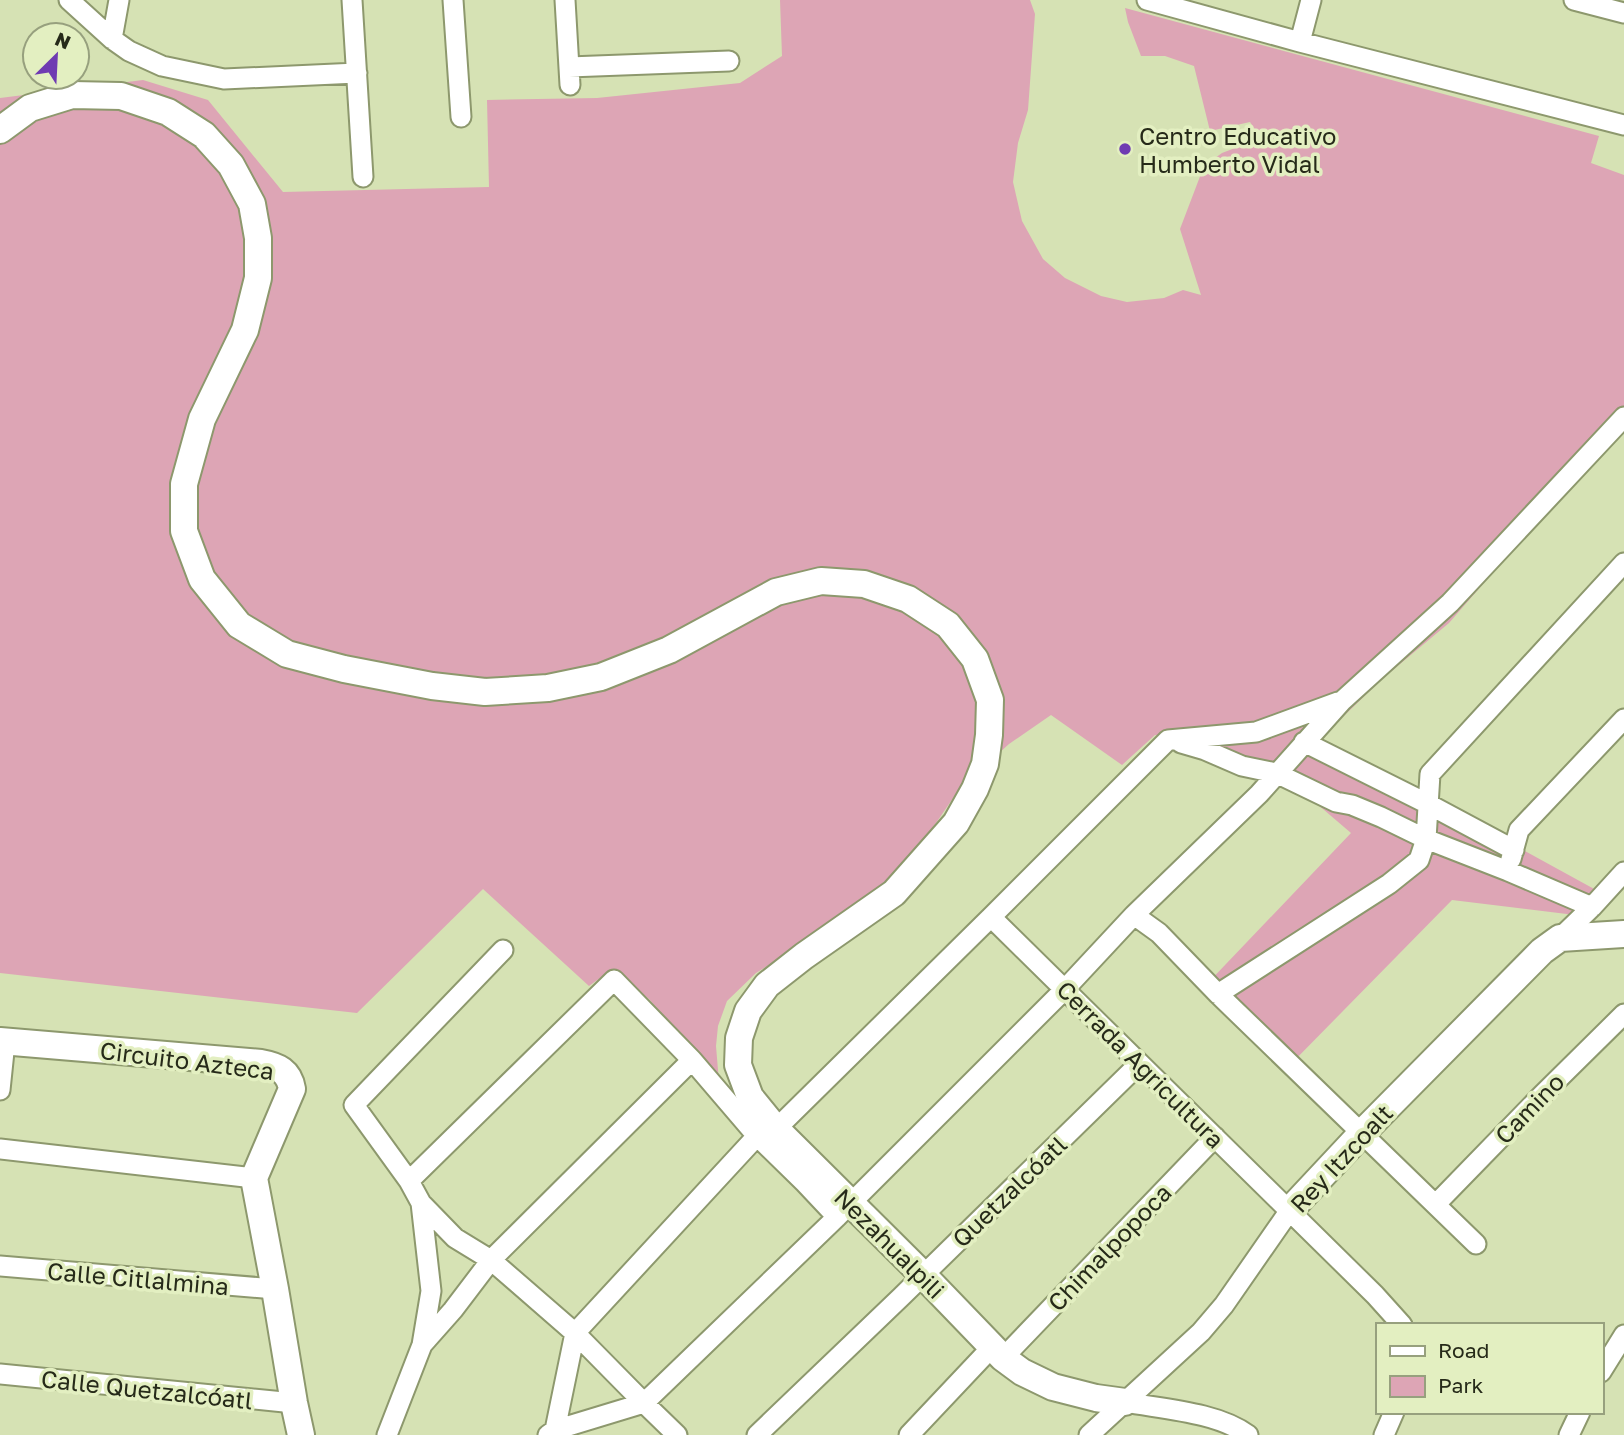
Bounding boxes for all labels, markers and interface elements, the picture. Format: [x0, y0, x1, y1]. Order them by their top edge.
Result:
north arrow [21, 21, 91, 91]
text: N [52, 27, 74, 53]
place label: Centro Educativo Humberto Vidal [1139, 121, 1336, 178]
marker: Centro Educativo Humberto Vidal [1117, 141, 1133, 157]
street label: Cerrada Agricultura [1051, 974, 1231, 1154]
street label: Circuito Azteca [98, 1035, 276, 1085]
street label: Camino [1488, 1067, 1570, 1149]
street label: Rey Itzcoalt [1284, 1098, 1398, 1218]
street label: Quetzalcóatl [946, 1129, 1072, 1253]
street label: Chimalpopoca [1041, 1178, 1177, 1316]
street label: Nezahualpili [829, 1182, 951, 1304]
street label: Calle Citlalmina [46, 1256, 230, 1300]
legend [1376, 1323, 1603, 1414]
text: Road [1438, 1337, 1489, 1363]
street label: Calle Quetzalcóatl [40, 1363, 254, 1415]
text: Park [1438, 1372, 1484, 1398]

